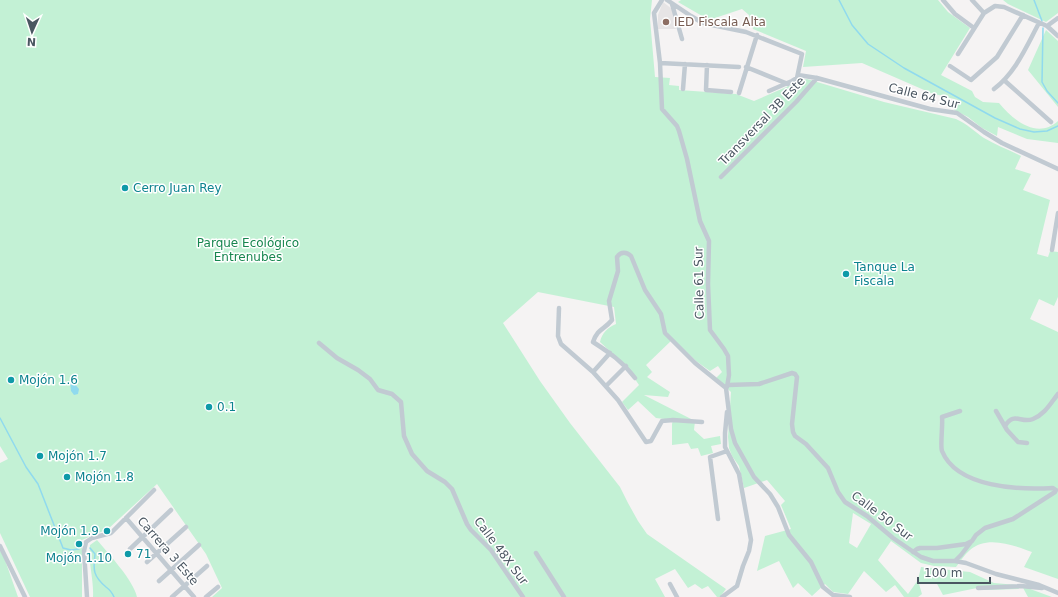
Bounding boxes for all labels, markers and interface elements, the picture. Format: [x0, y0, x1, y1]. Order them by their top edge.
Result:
north arrow [12, 12, 52, 52]
place label: IED Fiscala Alta [674, 15, 766, 29]
marker: IED Fiscala Alta [661, 17, 671, 27]
text: N [27, 35, 36, 48]
street label: Transversal 3B Este [715, 74, 808, 169]
street label: Calle 64 Sur [887, 80, 961, 112]
place label: Cerro Juan Rey [133, 181, 222, 195]
marker: Cerro Juan Rey [120, 183, 130, 193]
park label: Parque Ecológico Entrenubes [197, 236, 299, 264]
street label: Calle 61 Sur [691, 246, 707, 320]
place label: Tanque La Fiscala [853, 260, 915, 288]
marker: Tanque La Fiscala [841, 269, 851, 279]
place label: Mojón 1.6 [19, 373, 78, 387]
marker: Mojón 1.6 [6, 375, 16, 385]
place label: 0.1 [217, 400, 236, 414]
marker: 0.1 [204, 402, 214, 412]
place label: Mojón 1.7 [48, 449, 107, 463]
marker: Mojón 1.7 [35, 451, 45, 461]
place label: Mojón 1.8 [75, 470, 134, 484]
marker: Mojón 1.8 [62, 472, 72, 482]
street label: Calle 50 Sur [849, 488, 915, 544]
street label: Carrera 3 Este [135, 514, 201, 588]
street label: Calle 48X Sur [471, 514, 531, 588]
place label: Mojón 1.9 [40, 524, 99, 538]
marker: Mojón 1.9 [102, 526, 112, 536]
marker: Mojón 1.10 [74, 539, 84, 549]
place label: 71 [136, 547, 151, 561]
marker: 71 [123, 549, 133, 559]
place label: Mojón 1.10 [46, 551, 112, 565]
scale bar [918, 559, 990, 585]
text: 100 m [924, 566, 962, 580]

